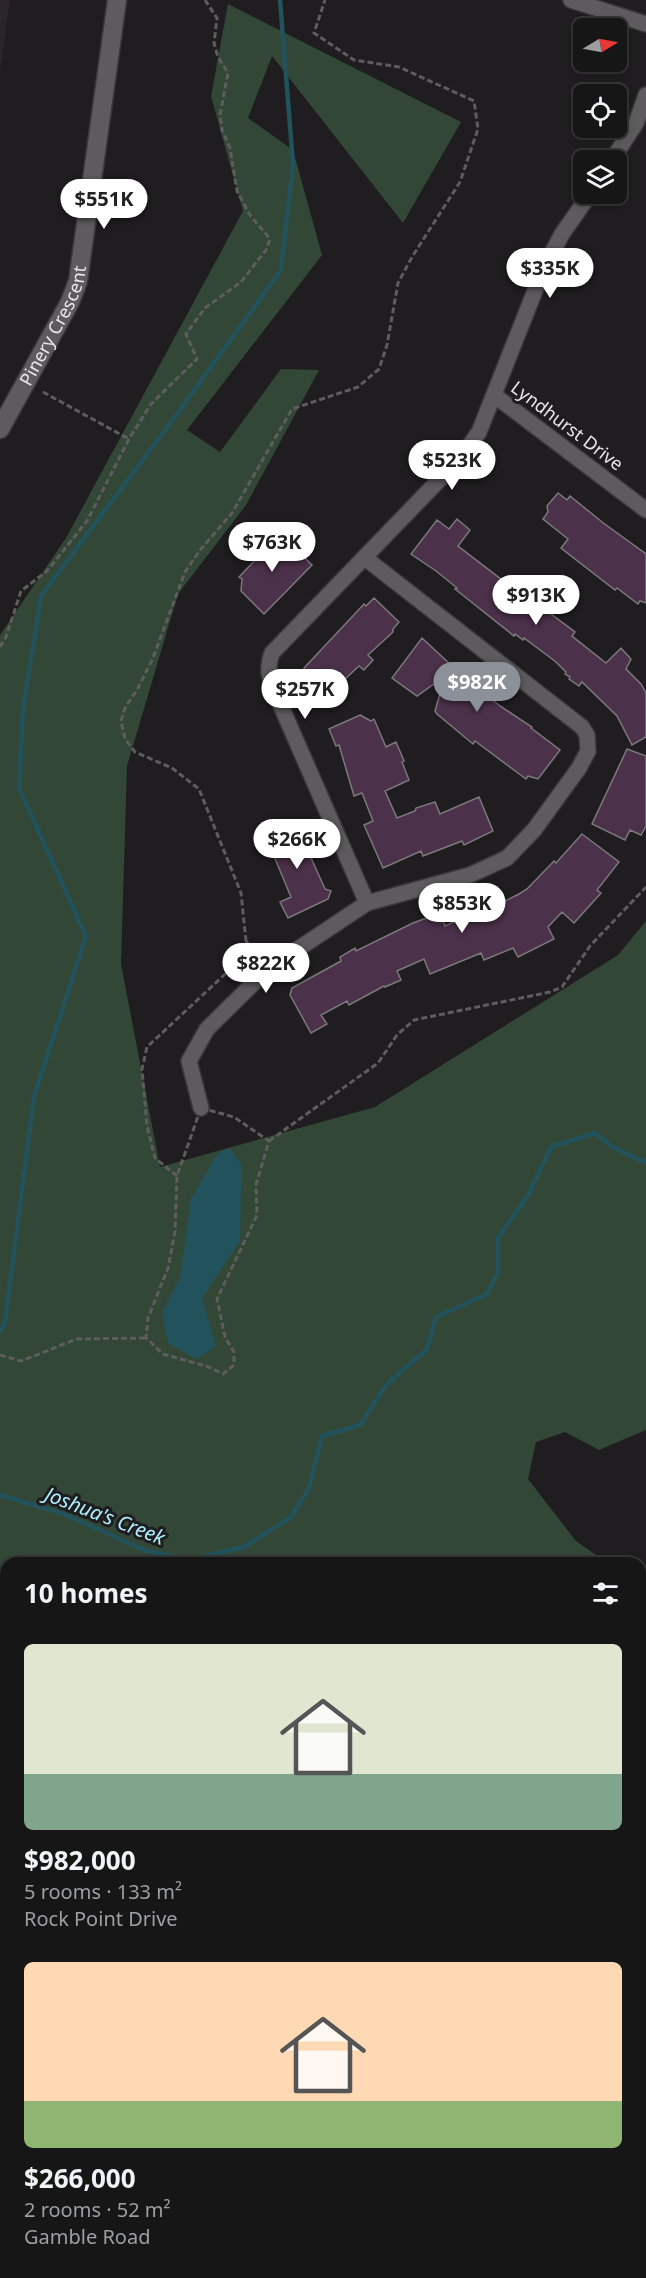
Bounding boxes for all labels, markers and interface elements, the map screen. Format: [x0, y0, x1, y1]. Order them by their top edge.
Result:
north arrow [573, 18, 627, 72]
map controls [573, 18, 627, 204]
button: locate [573, 84, 627, 138]
button: layers [573, 150, 627, 204]
pin: $551K [62, 179, 146, 230]
text: $551K [74, 185, 134, 212]
pin: $335K [508, 248, 592, 299]
text: $335K [520, 254, 580, 281]
street label: Pinery Crescent [13, 263, 91, 390]
street label: Lyndhurst Drive [507, 375, 629, 475]
pin: $523K [410, 440, 494, 491]
text: $523K [422, 446, 482, 473]
pin: $763K [230, 522, 314, 573]
text: $763K [242, 528, 302, 555]
pin: $913K [494, 575, 578, 626]
text: $913K [506, 581, 566, 608]
pin: $982K [435, 662, 519, 713]
text: $982K [447, 668, 507, 695]
pin: $257K [263, 669, 347, 720]
text: $257K [275, 675, 335, 702]
pin: $266K [255, 819, 339, 870]
text: $266K [267, 825, 327, 852]
pin: $853K [420, 883, 504, 934]
text: $853K [432, 889, 492, 916]
pin: $822K [224, 943, 308, 994]
text: $822K [236, 949, 296, 976]
water label: Joshua's Creek [38, 1479, 170, 1551]
text: 10 homes [24, 1575, 148, 1611]
icon: filters [589, 1577, 622, 1610]
icon: home [269, 1683, 377, 1791]
text: $982,000 [24, 1842, 136, 1878]
text: 5 rooms · 133 m² [24, 1878, 182, 1905]
text: Rock Point Drive [24, 1905, 178, 1932]
icon: home [269, 2001, 377, 2109]
text: $266,000 [24, 2160, 136, 2196]
text: 2 rooms · 52 m² [24, 2196, 171, 2223]
text: Gamble Road [24, 2223, 150, 2250]

